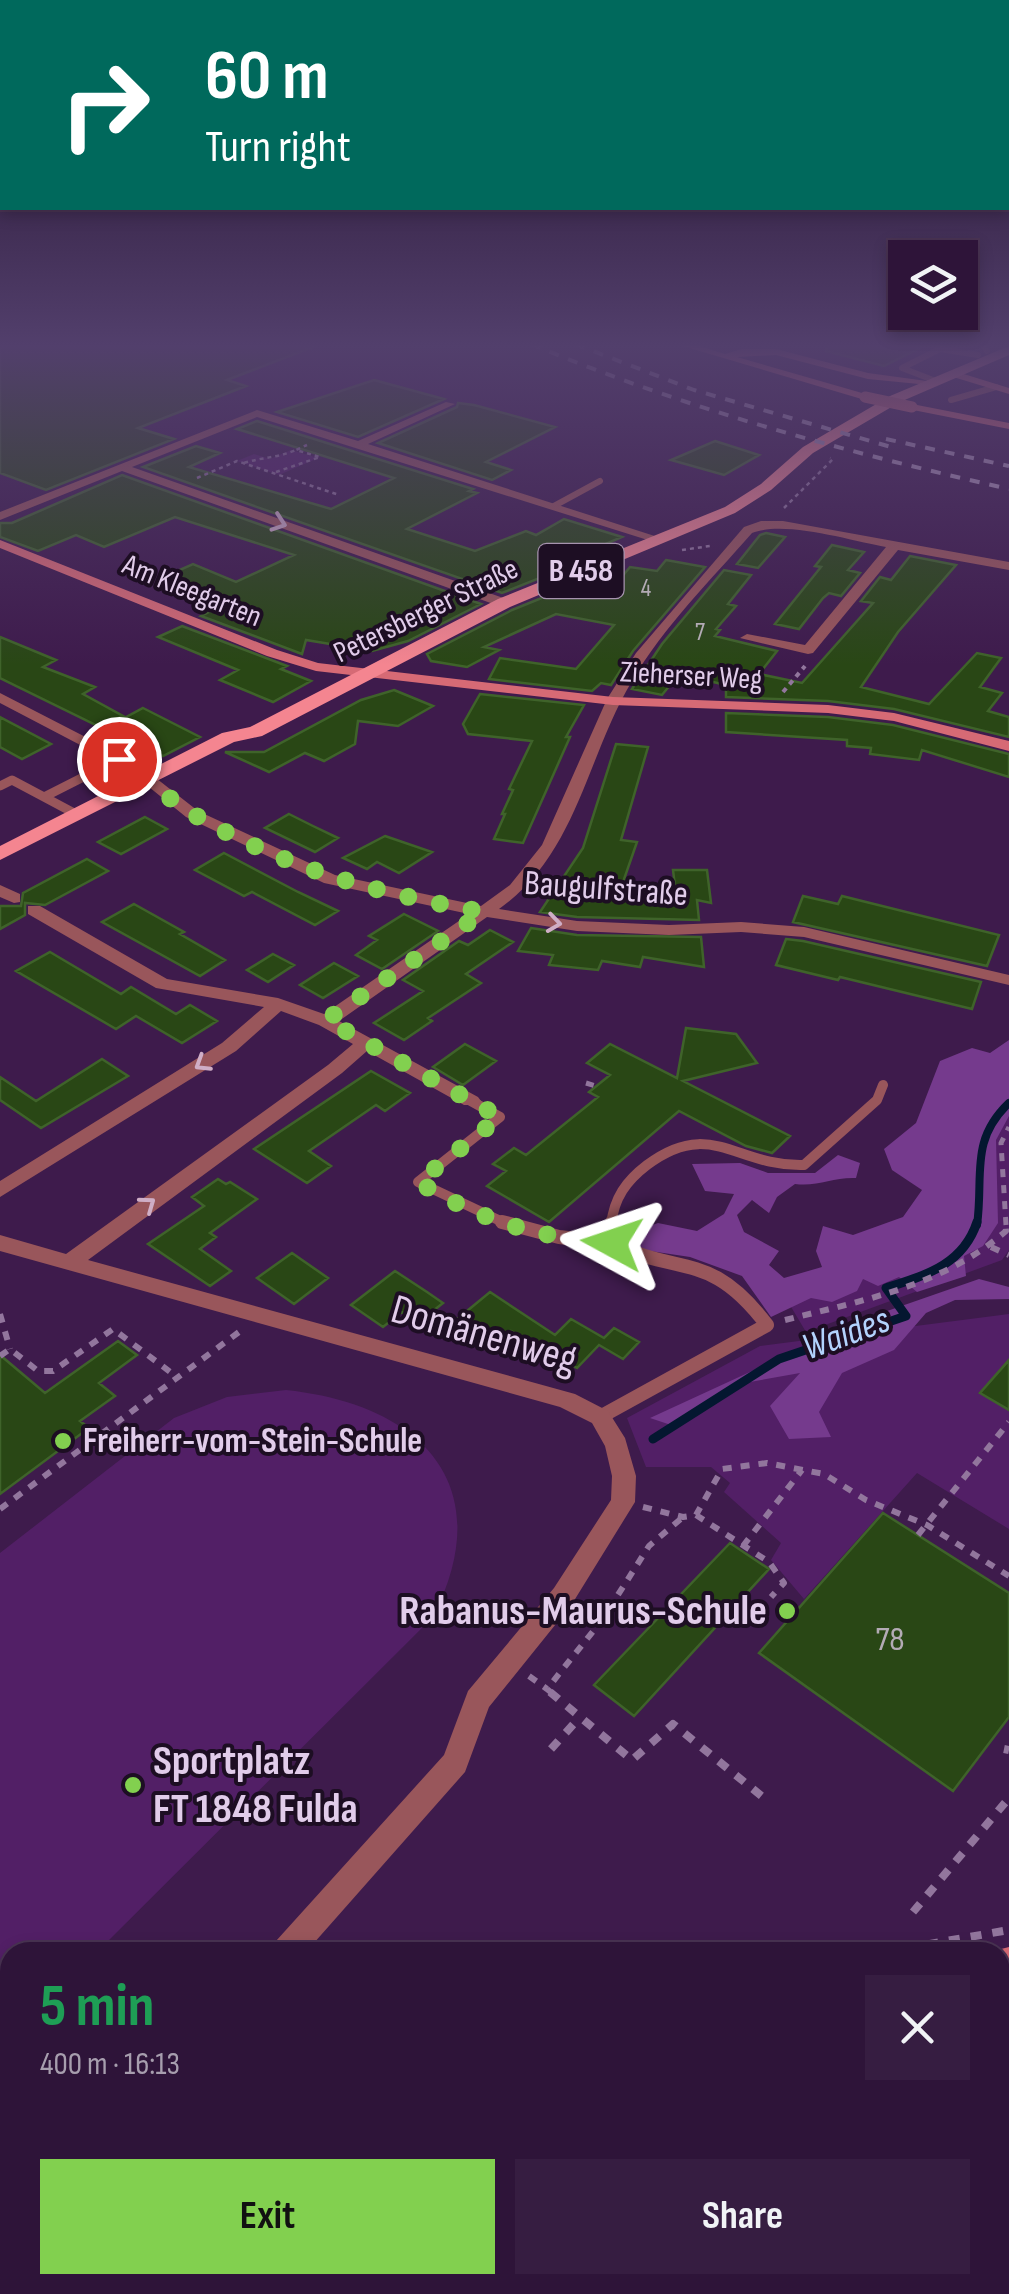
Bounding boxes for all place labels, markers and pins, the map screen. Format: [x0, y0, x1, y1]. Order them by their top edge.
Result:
pin [77, 717, 162, 802]
place label: Freiherr-vom-Stein-Schule [83, 1420, 422, 1463]
marker: Freiherr-vom-Stein-Schule [52, 1430, 74, 1452]
place label: Rabanus-Maurus-Schule [399, 1586, 767, 1637]
marker: Rabanus-Maurus-Schule [776, 1600, 798, 1622]
place label: Sportplatz FT 1848 Fulda [153, 1736, 358, 1835]
marker: Sportplatz FT 1848 Fulda [122, 1774, 144, 1796]

